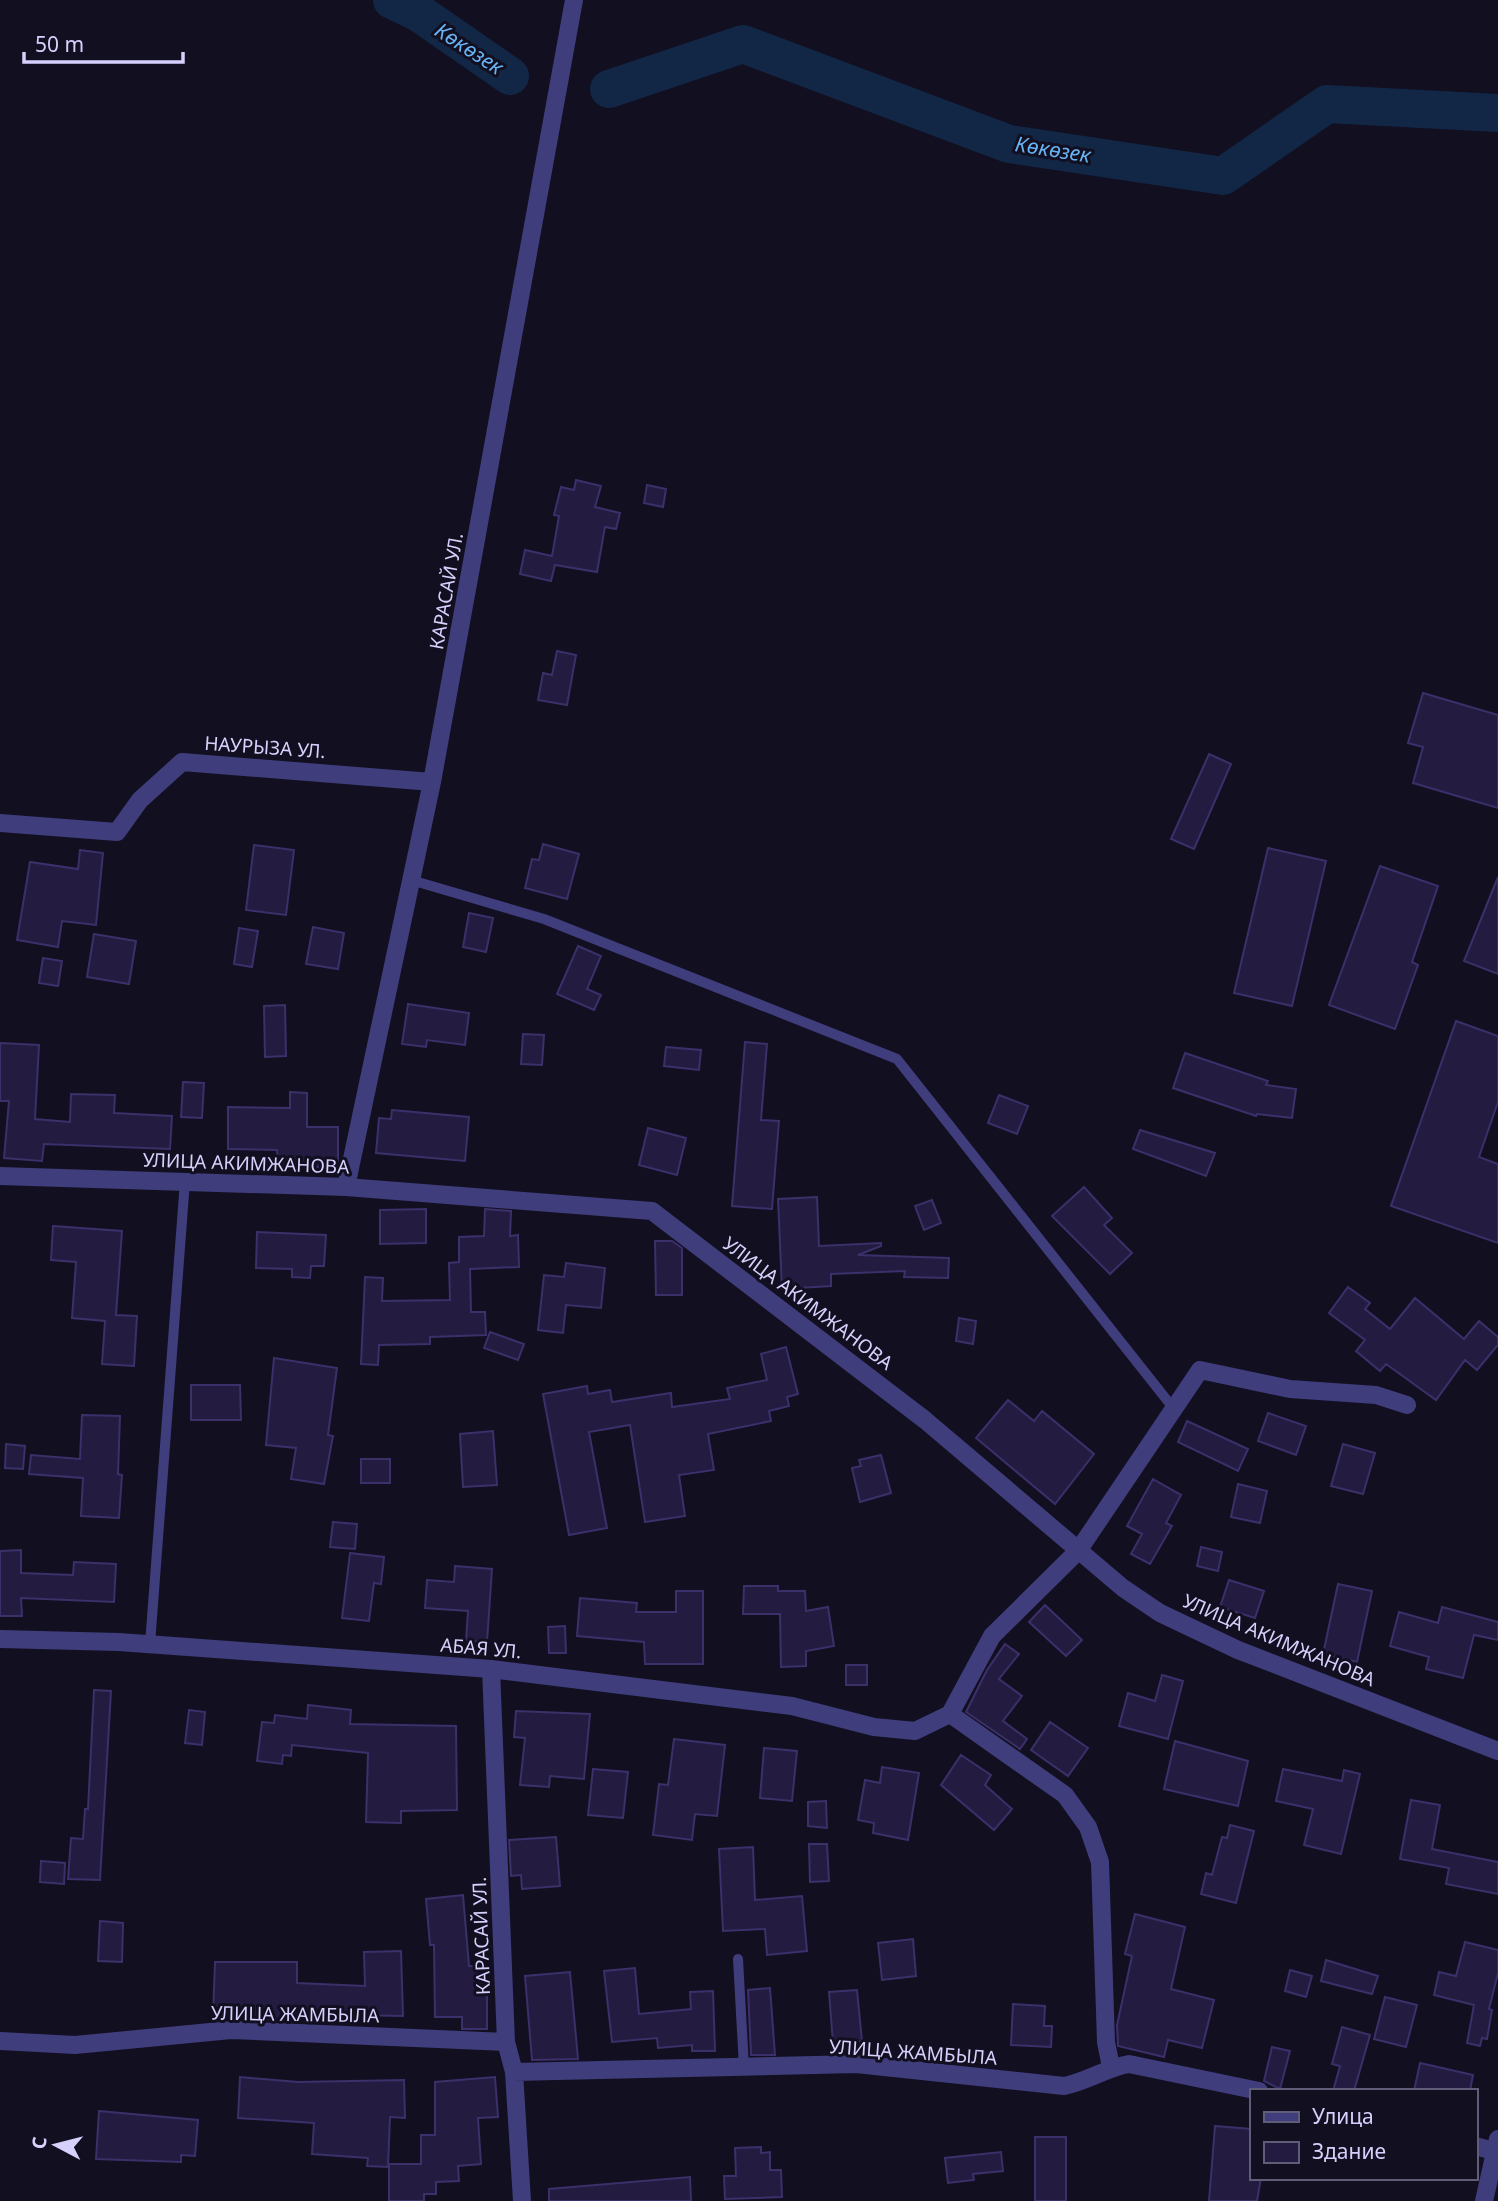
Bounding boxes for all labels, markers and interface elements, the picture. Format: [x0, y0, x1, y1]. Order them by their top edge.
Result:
water label: Көкөзек [430, 16, 510, 81]
scale bar [24, 21, 184, 65]
text: 50 m [35, 30, 84, 58]
water label: Көкөзек [1013, 129, 1094, 169]
street label: КАРАСАЙ УЛ. [423, 531, 469, 651]
street label: НАУРЫЗА УЛ. [204, 730, 326, 764]
street label: УЛИЦА АКИМЖАНОВА [142, 1146, 351, 1180]
street label: УЛИЦА АКИМЖАНОВА [718, 1230, 899, 1376]
street label: УЛИЦА АКИМЖАНОВА [1179, 1588, 1380, 1693]
street label: АБАЯ УЛ. [439, 1632, 523, 1664]
street label: КАРАСАЙ УЛ. [466, 1876, 496, 1996]
street label: УЛИЦА ЖАМБЫЛА [211, 2000, 380, 2028]
street label: УЛИЦА ЖАМБЫЛА [828, 2033, 999, 2071]
legend [1250, 2089, 1477, 2180]
text: Улица [1312, 2102, 1374, 2130]
north arrow [21, 2110, 91, 2180]
text: С [25, 2135, 53, 2151]
text: Здание [1312, 2137, 1386, 2165]

